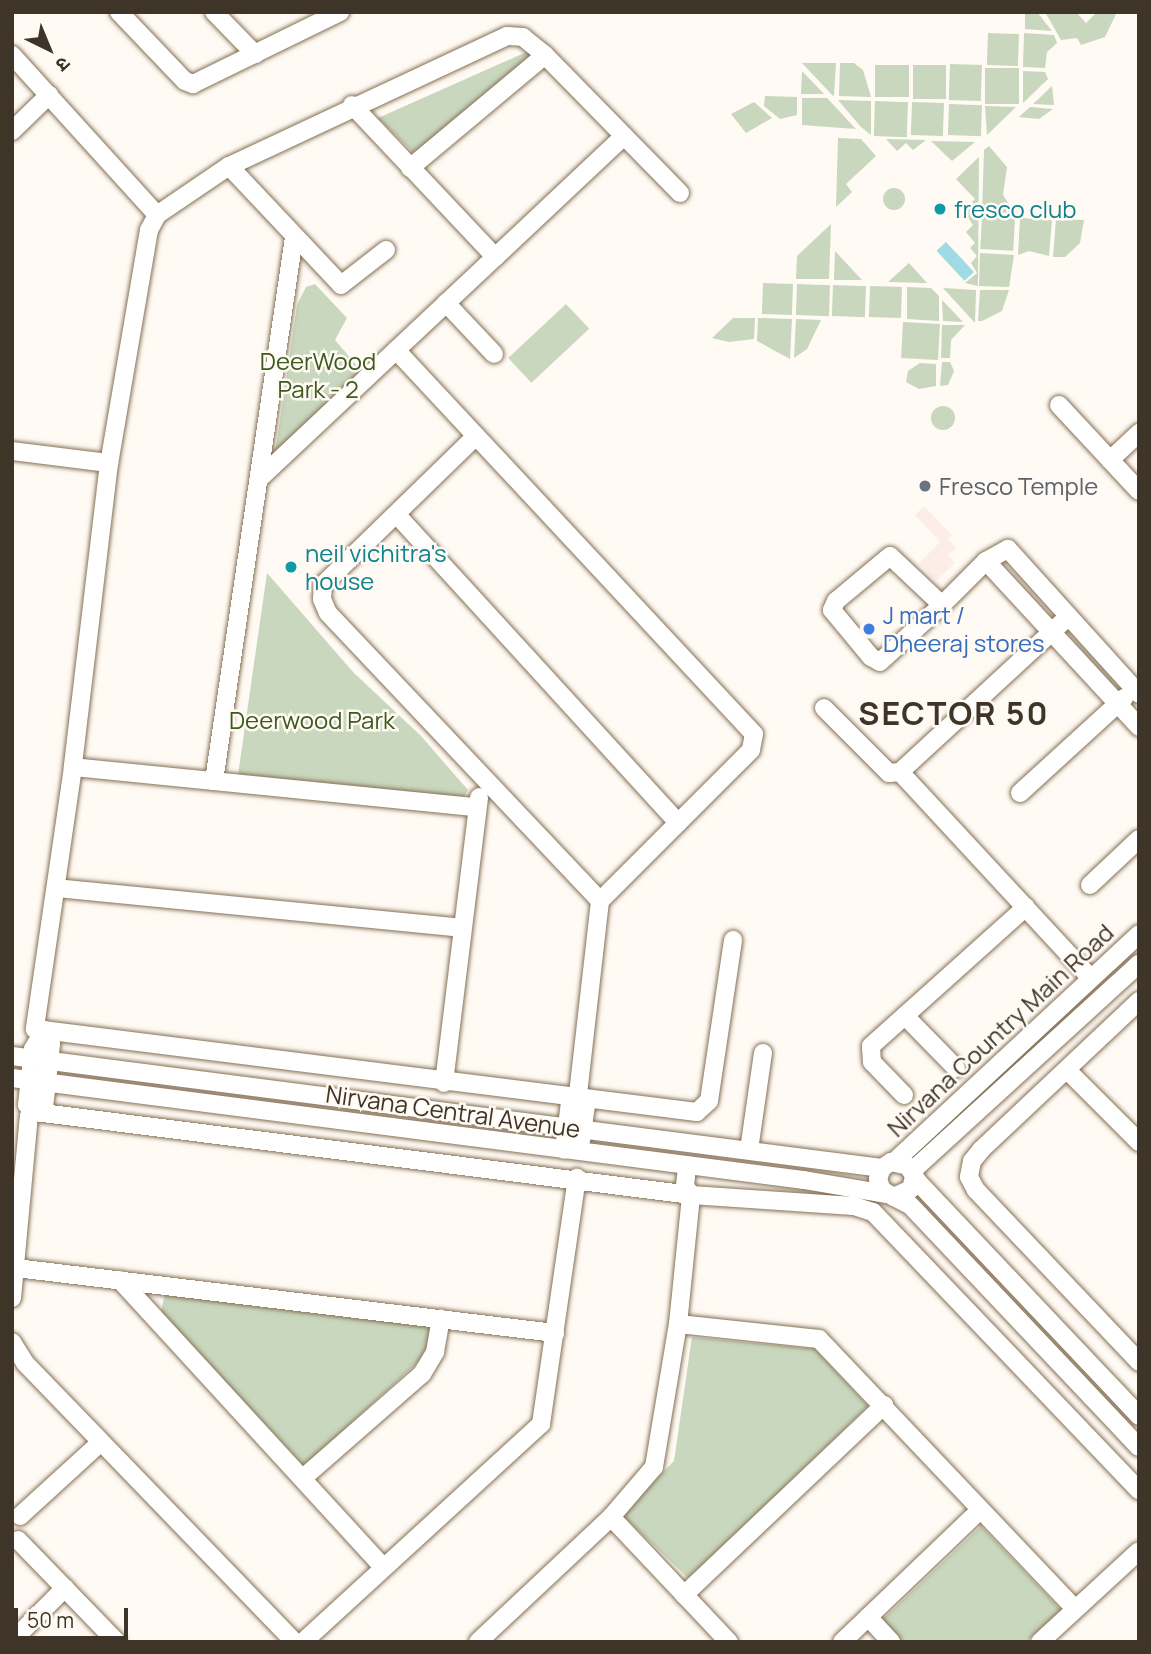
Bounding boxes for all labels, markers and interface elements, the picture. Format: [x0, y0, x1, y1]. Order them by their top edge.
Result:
north arrow [14, 14, 84, 84]
text: उ [50, 51, 76, 78]
place label: fresco club [954, 195, 1076, 223]
marker: fresco club [932, 201, 948, 217]
park label: DeerWood Park - 2 [260, 347, 376, 403]
place label: Fresco Temple [939, 472, 1098, 500]
marker: Fresco Temple [917, 478, 933, 494]
place label: neil vichitra's house [305, 539, 447, 595]
marker: neil vichitra's house [283, 559, 299, 575]
place label: J mart / Dheeraj stores [883, 601, 1045, 657]
marker: J mart / Dheeraj stores [861, 621, 877, 637]
district label: SECTOR 50 [859, 694, 1049, 732]
park label: Deerwood Park [229, 706, 395, 734]
street label: Nirvana Country Main Road [881, 918, 1119, 1142]
street label: Nirvana Central Avenue [324, 1079, 582, 1143]
scale bar [18, 1594, 131, 1638]
text: 50 m [27, 1606, 74, 1634]

